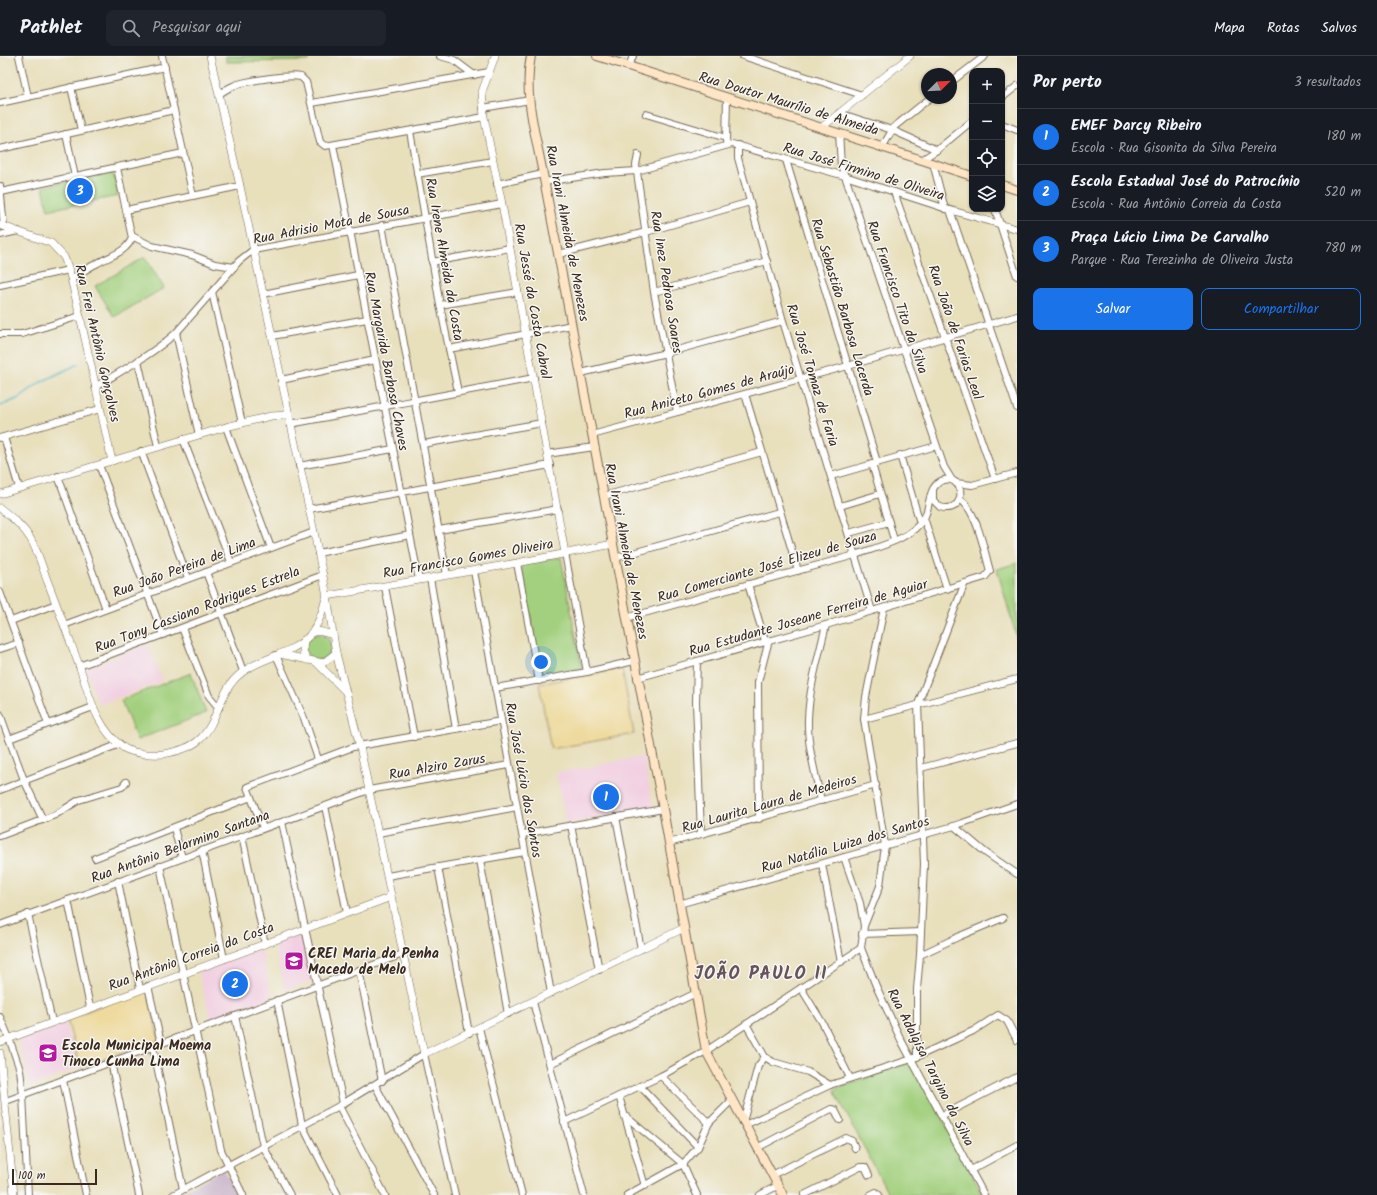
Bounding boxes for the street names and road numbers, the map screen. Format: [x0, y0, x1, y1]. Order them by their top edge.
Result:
street label: Rua Doutor Maurílio de Almeida [696, 66, 882, 142]
street label: Rua José Firmino de Oliveira [780, 137, 947, 207]
street label: Rua Irani Almeida de Menezes [539, 143, 595, 323]
street label: Rua Irene Almeida da Costa [419, 176, 469, 343]
street label: Rua Adrisio Mota de Sousa [251, 199, 411, 251]
street label: Rua Inez Pedrosa Soares [644, 209, 688, 355]
street label: Rua Sebastião Barbosa Lacerda [804, 216, 880, 399]
street label: Rua Francisco Tito da Silva [860, 218, 934, 377]
street label: Rua Jessé da Costa Cabral [507, 221, 557, 381]
street label: Rua Frei Antônio Gonçalves [68, 262, 126, 424]
street label: Rua João de Farias Leal [922, 262, 989, 403]
street label: Rua Margarida Barbosa Chaves [358, 270, 414, 453]
street label: Rua José Tomaz de Faria [780, 301, 844, 449]
street label: Rua Aniceto Gomes de Araújo [622, 359, 797, 425]
street label: Rua Irani Almeida de Menezes [598, 461, 654, 641]
street label: Rua Comerciante José Elizeu de Souza [655, 525, 880, 609]
street label: Rua João Pereira de Lima [110, 532, 259, 604]
street label: Rua Francisco Gomes Oliveira [381, 533, 555, 585]
street label: Rua Tony Cassiano Rodrigues Estrela [92, 561, 303, 659]
street label: Rua Estudante Joseane Ferreira de Aguiar [686, 573, 932, 663]
street label: Rua José Lúcio dos Santos [498, 701, 548, 860]
street label: Rua Alziro Zarus [387, 748, 487, 786]
street label: Rua Laurita Laura de Medeiros [679, 768, 859, 840]
street label: Rua Antônio Belarmino Santana [88, 804, 273, 890]
street label: Rua Natália Luiza dos Santos [758, 810, 932, 880]
street label: Rua Antônio Correia da Costa [105, 917, 277, 997]
street label: Rua Adalgisa Targino da Silva [881, 985, 980, 1150]

